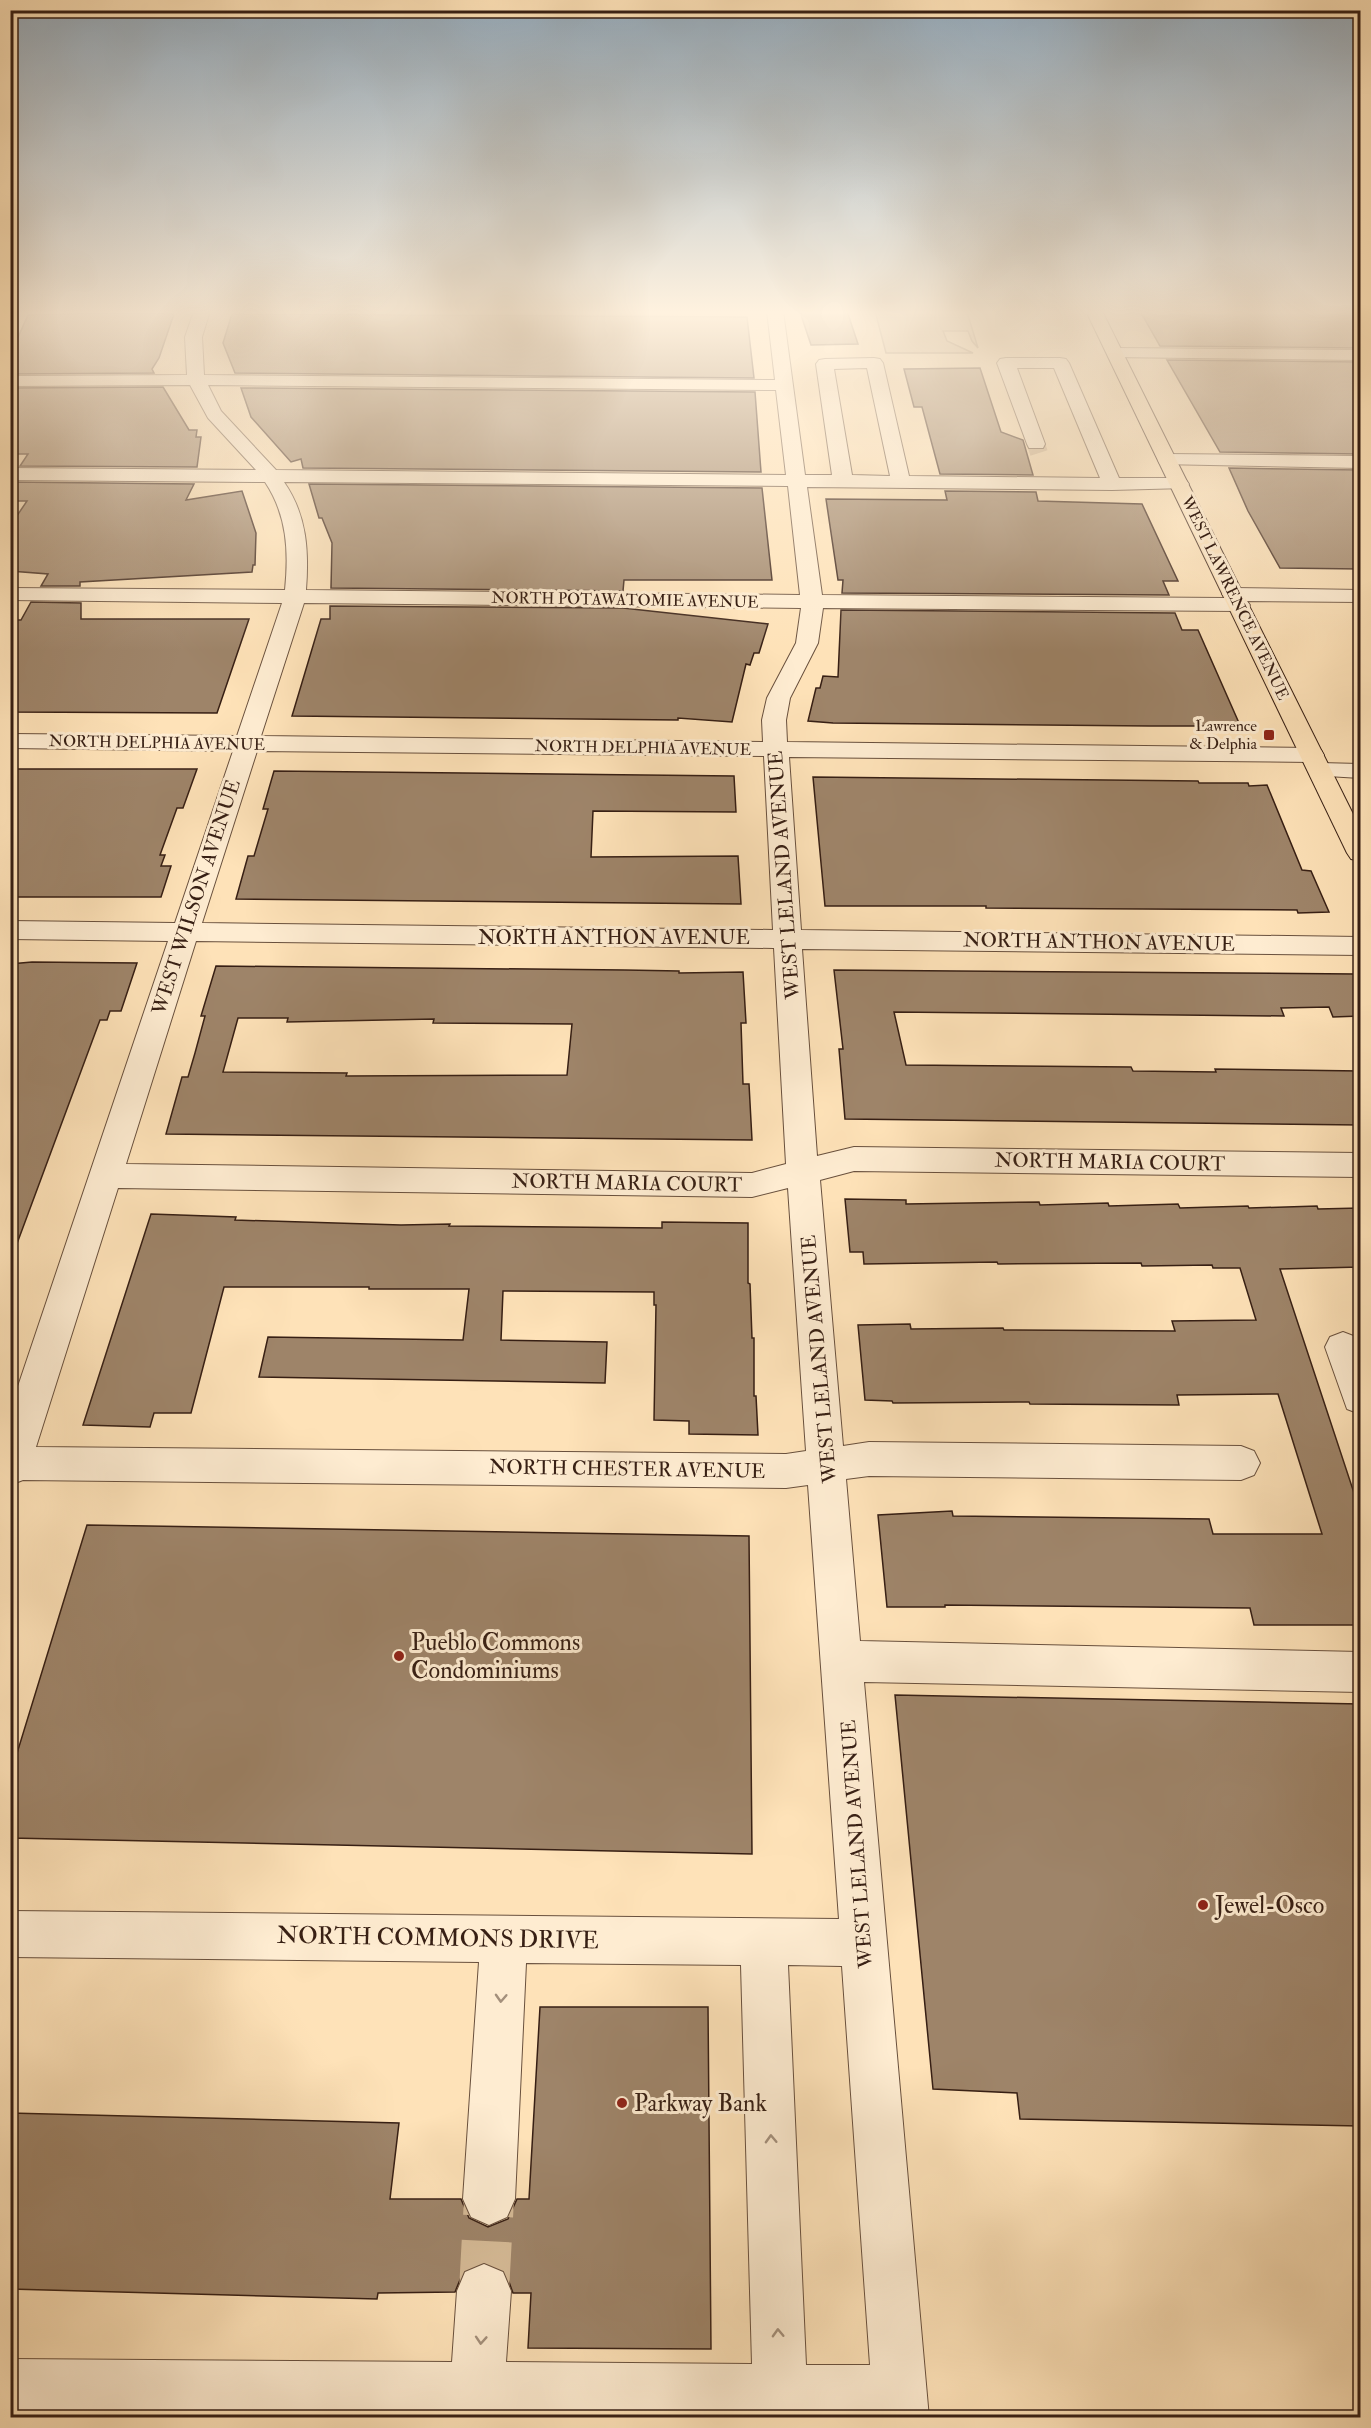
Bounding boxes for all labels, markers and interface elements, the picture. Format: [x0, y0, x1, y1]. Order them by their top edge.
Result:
street label: WEST LAWRENCE AVENUE [1176, 492, 1293, 703]
street label: NORTH POTAWATOMIE AVENUE [491, 588, 759, 612]
place label: Lawrence & Delphia [1189, 716, 1257, 755]
marker: Lawrence & Delphia [1262, 728, 1276, 742]
street label: NORTH DELPHIA AVENUE [49, 731, 265, 755]
street label: NORTH DELPHIA AVENUE [535, 736, 751, 760]
street label: WEST LELAND AVENUE [763, 750, 805, 1001]
street label: WEST WILSON AVENUE [146, 776, 246, 1019]
street label: NORTH ANTHON AVENUE [478, 925, 750, 950]
street label: NORTH ANTHON AVENUE [963, 927, 1235, 957]
street label: NORTH MARIA COURT [994, 1147, 1226, 1177]
street label: NORTH MARIA COURT [511, 1168, 743, 1198]
street label: WEST LELAND AVENUE [796, 1234, 842, 1485]
street label: NORTH CHESTER AVENUE [489, 1454, 765, 1484]
place label: Pueblo Commons Condominiums [411, 1627, 580, 1686]
marker: Pueblo Commons Condominiums [392, 1649, 406, 1663]
street label: WEST LELAND AVENUE [836, 1719, 878, 1970]
place label: Jewel-Osco [1214, 1890, 1324, 1921]
marker: Jewel-Osco [1196, 1898, 1210, 1912]
street label: NORTH COMMONS DRIVE [277, 1920, 599, 1956]
one-way arrow [495, 1993, 508, 2002]
place label: Parkway Bank [634, 2088, 767, 2119]
marker: Parkway Bank [615, 2096, 629, 2110]
one-way arrow [765, 2134, 777, 2143]
one-way arrow [771, 2329, 784, 2338]
one-way arrow [474, 2336, 487, 2345]

